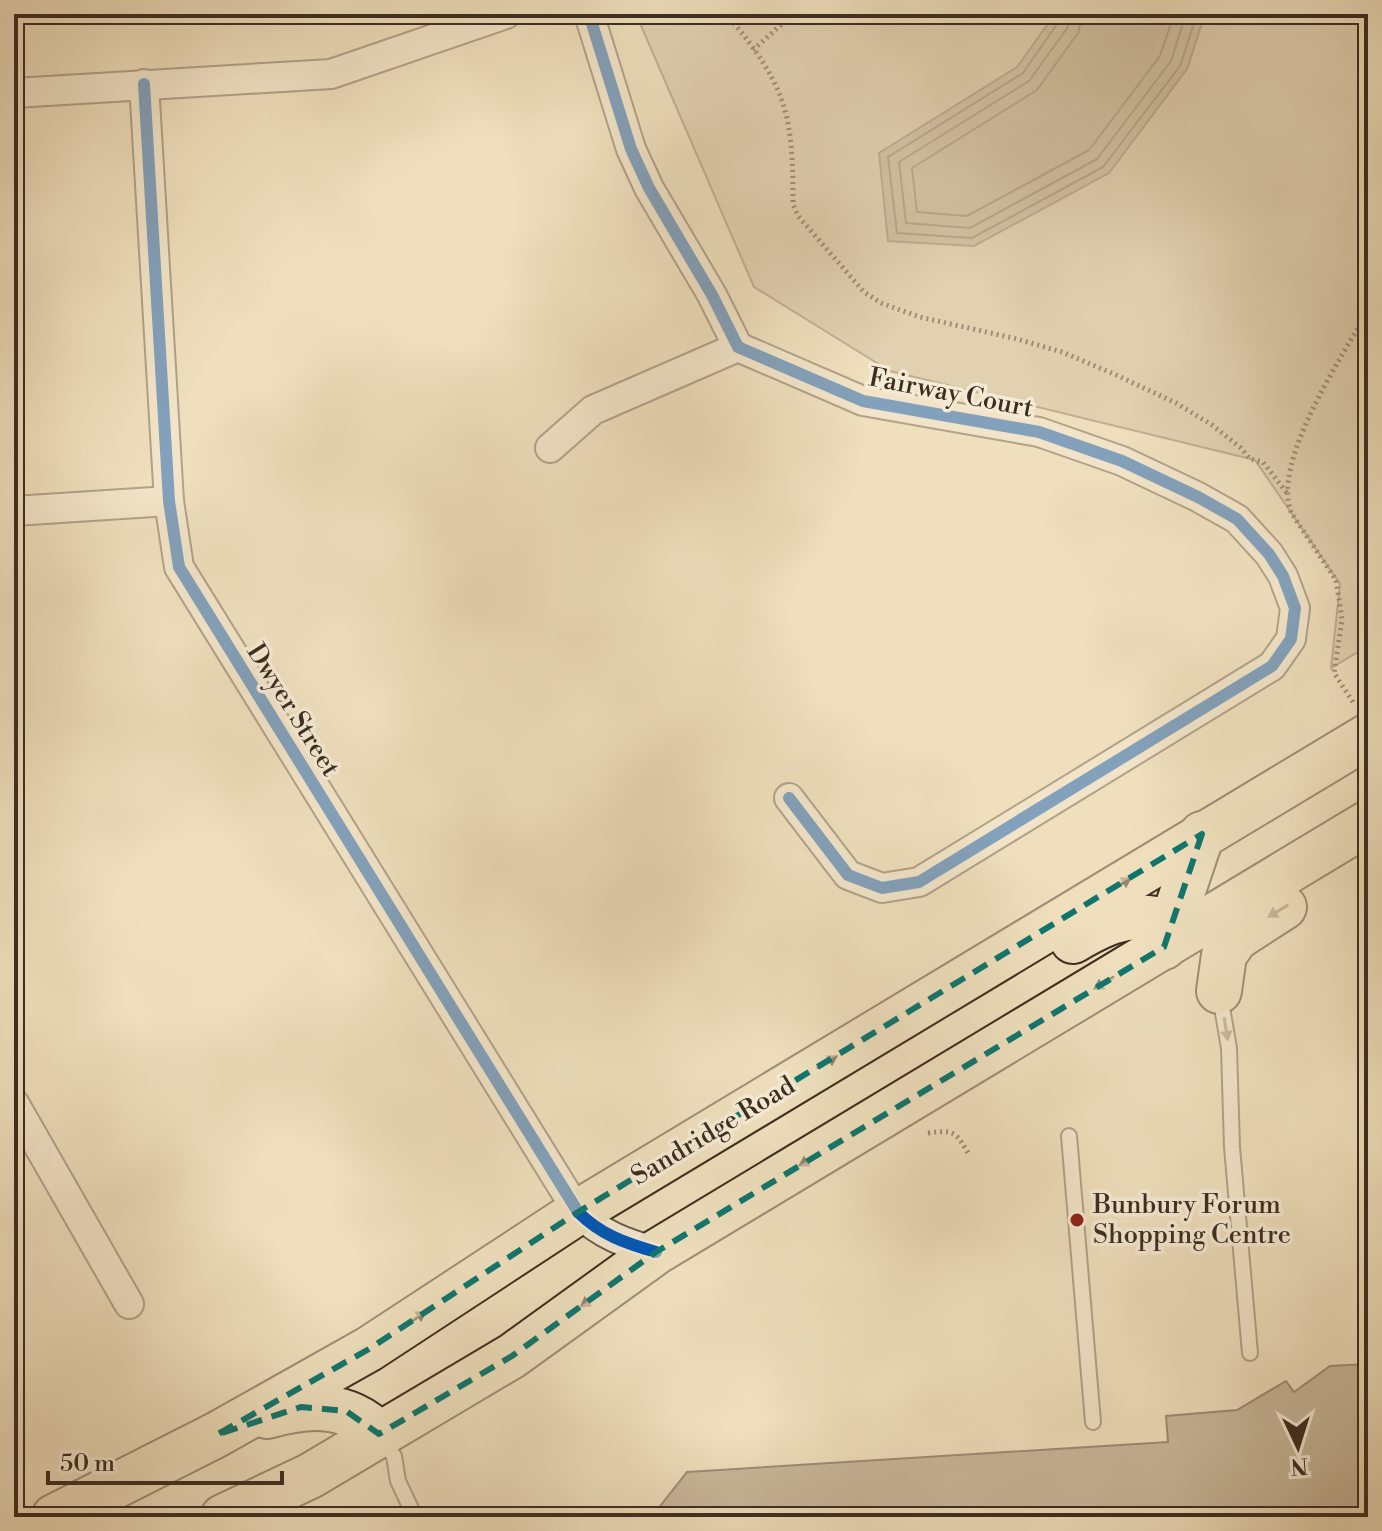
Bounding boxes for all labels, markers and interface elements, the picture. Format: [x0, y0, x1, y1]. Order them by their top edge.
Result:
street label: Fairway Court [866, 361, 1036, 425]
street label: Dwyer Street [240, 638, 346, 782]
one-way arrow [1110, 877, 1132, 891]
one-way arrow [1267, 904, 1289, 918]
one-way arrow [1093, 976, 1115, 990]
one-way arrow [1220, 1017, 1232, 1042]
one-way arrow [816, 1055, 838, 1069]
street label: Sandridge Road [625, 1069, 801, 1192]
one-way arrow [798, 1153, 820, 1167]
place label: Bunbury Forum Shopping Centre [1092, 1189, 1291, 1251]
marker: Bunbury Forum Shopping Centre [1068, 1211, 1086, 1229]
one-way arrow [579, 1292, 600, 1307]
one-way arrow [405, 1311, 427, 1325]
north arrow [1258, 1407, 1338, 1487]
scale bar [48, 1435, 282, 1485]
text: 50 m [60, 1449, 115, 1479]
text: N [1289, 1451, 1309, 1480]

